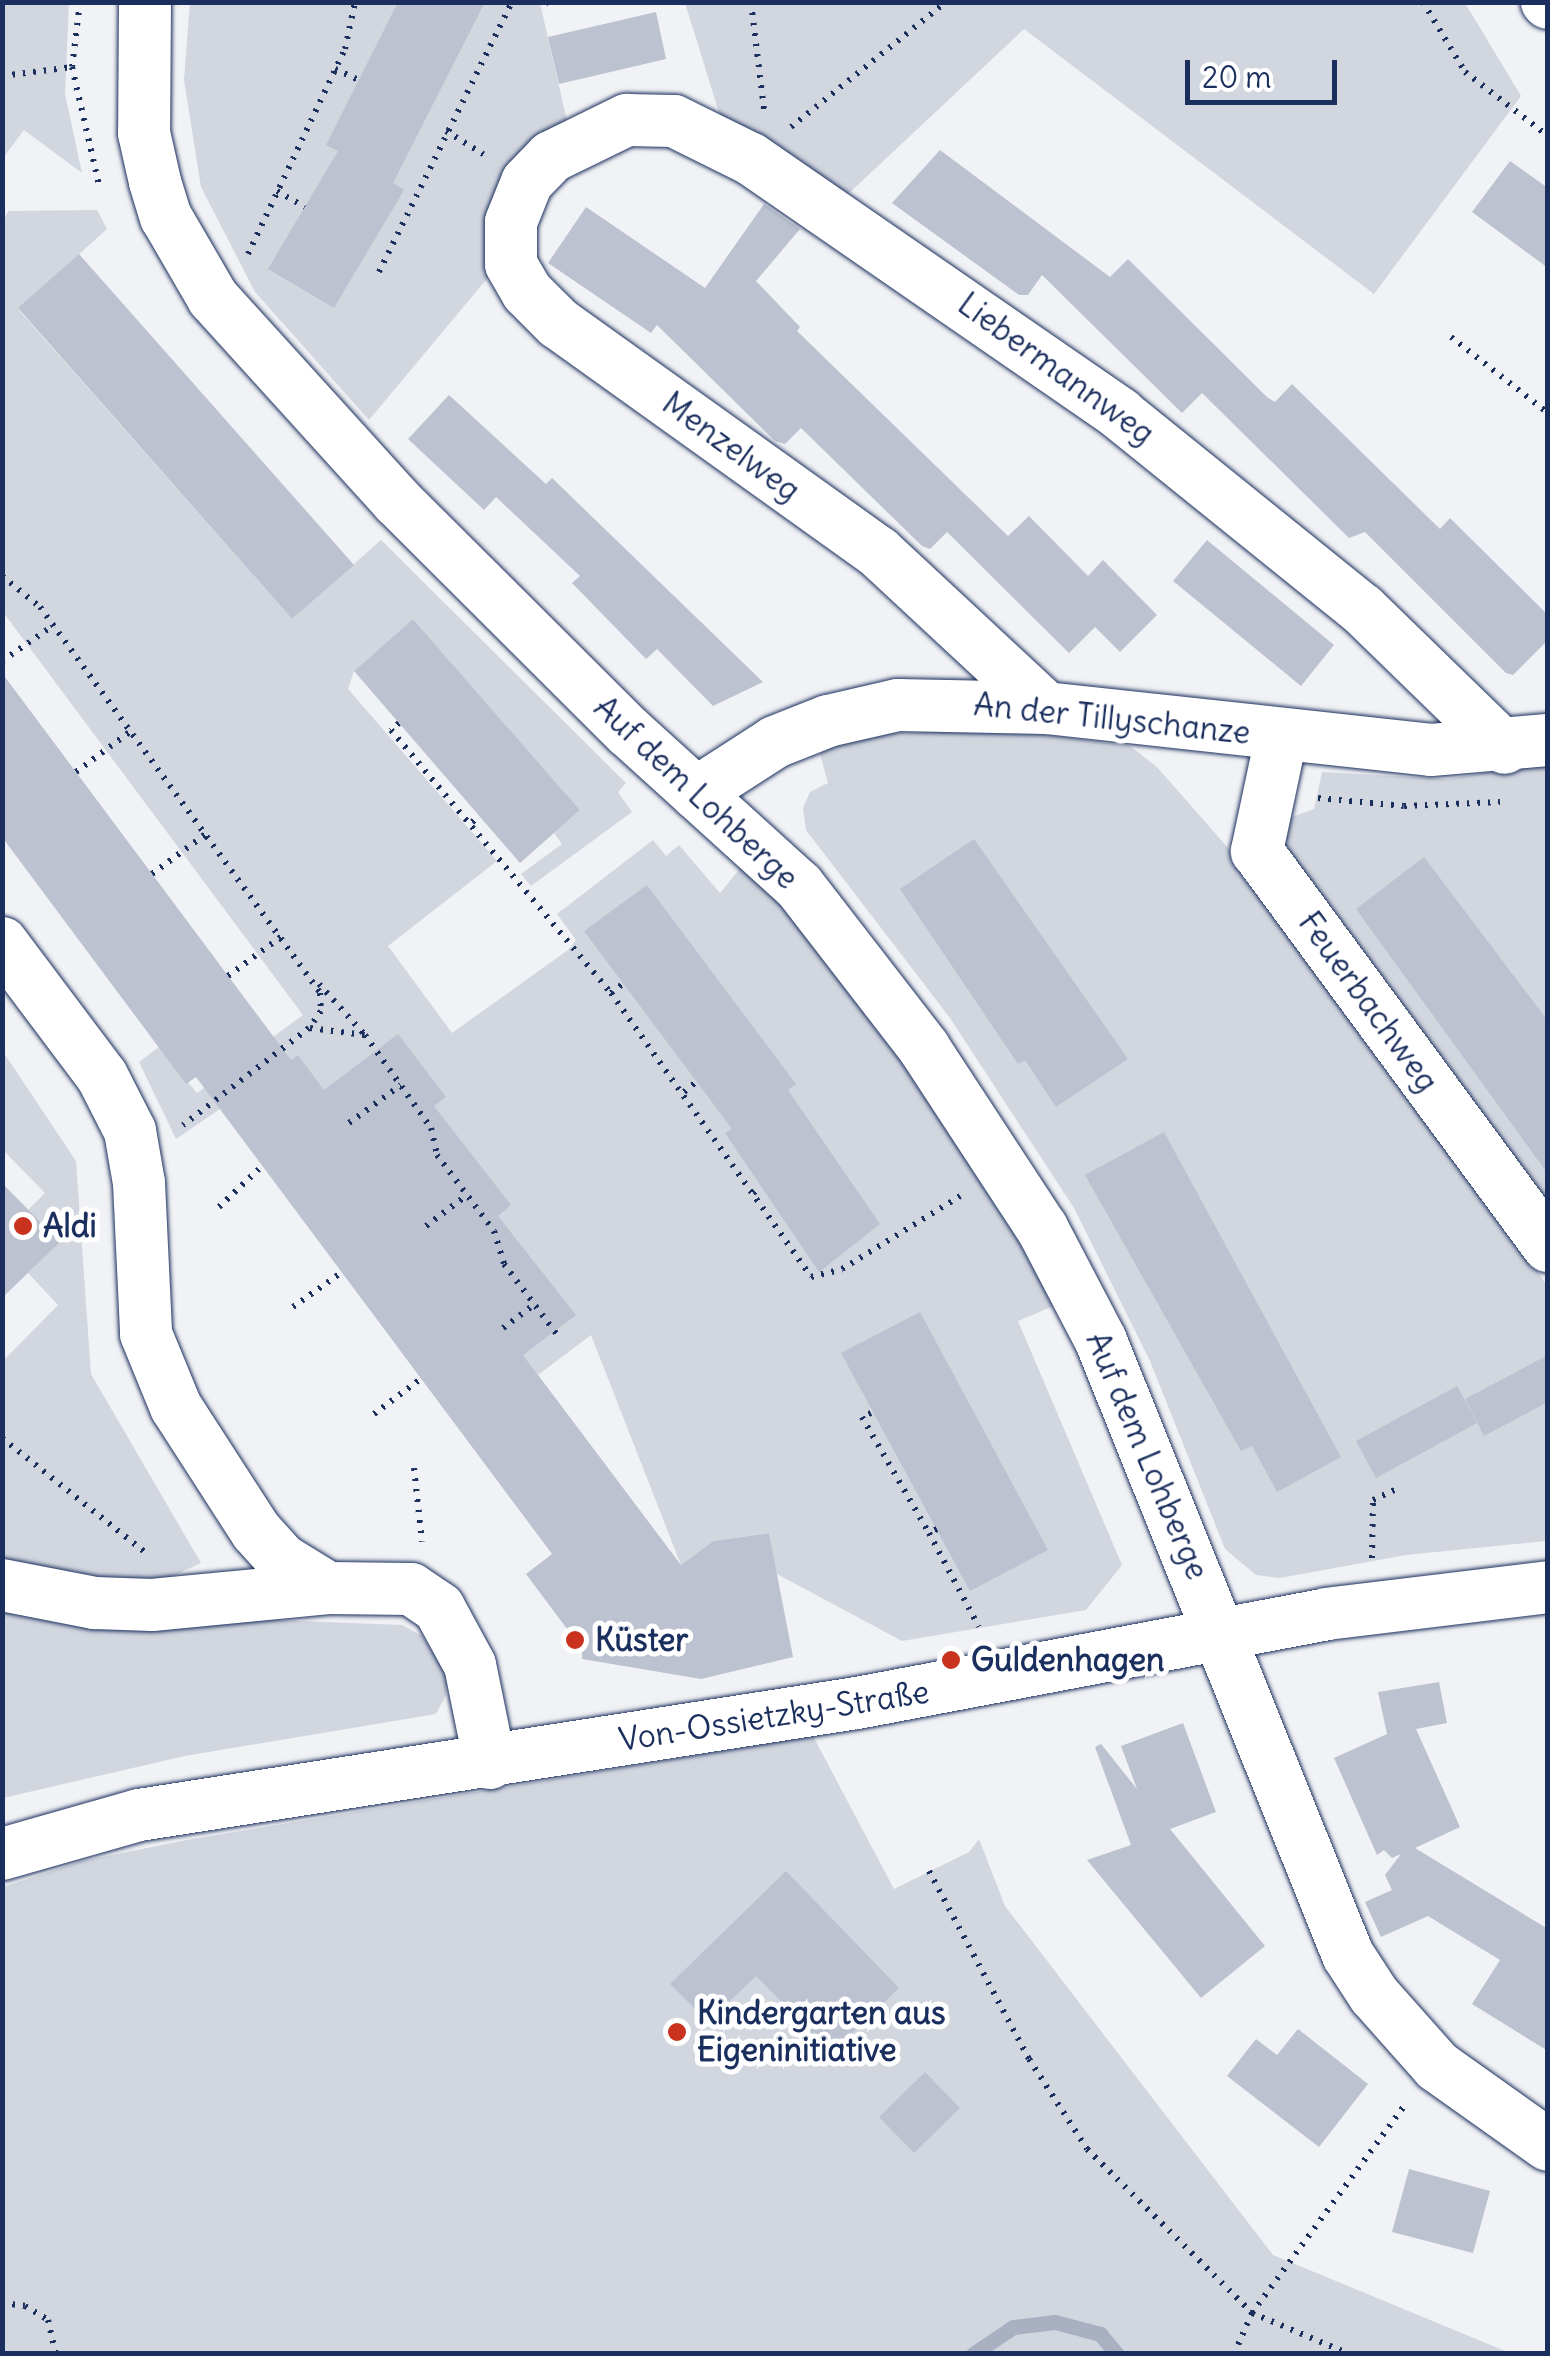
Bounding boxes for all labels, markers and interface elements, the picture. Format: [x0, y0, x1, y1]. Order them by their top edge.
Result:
scale bar [1190, 40, 1342, 102]
text: 20 m [1202, 58, 1272, 96]
street label: Liebermannweg [950, 285, 1162, 453]
street label: Menzelweg [655, 384, 807, 510]
street label: An der Tillyschanze [972, 685, 1252, 753]
street label: Auf dem Lohberge [586, 689, 806, 897]
street label: Feuerbachweg [1290, 905, 1446, 1099]
place label: Aldi [43, 1207, 97, 1245]
marker: Aldi [12, 1215, 34, 1237]
street label: Auf dem Lohberge [1078, 1326, 1216, 1586]
place label: Küster [595, 1621, 688, 1659]
marker: Küster [564, 1629, 586, 1651]
place label: Guldenhagen [971, 1641, 1165, 1679]
marker: Guldenhagen [940, 1649, 962, 1671]
street label: Von-Ossietzky-Straße [616, 1672, 932, 1760]
place label: Kindergarten aus Eigeninitiative [697, 1995, 945, 2070]
marker: Kindergarten aus Eigeninitiative [666, 2021, 688, 2043]

